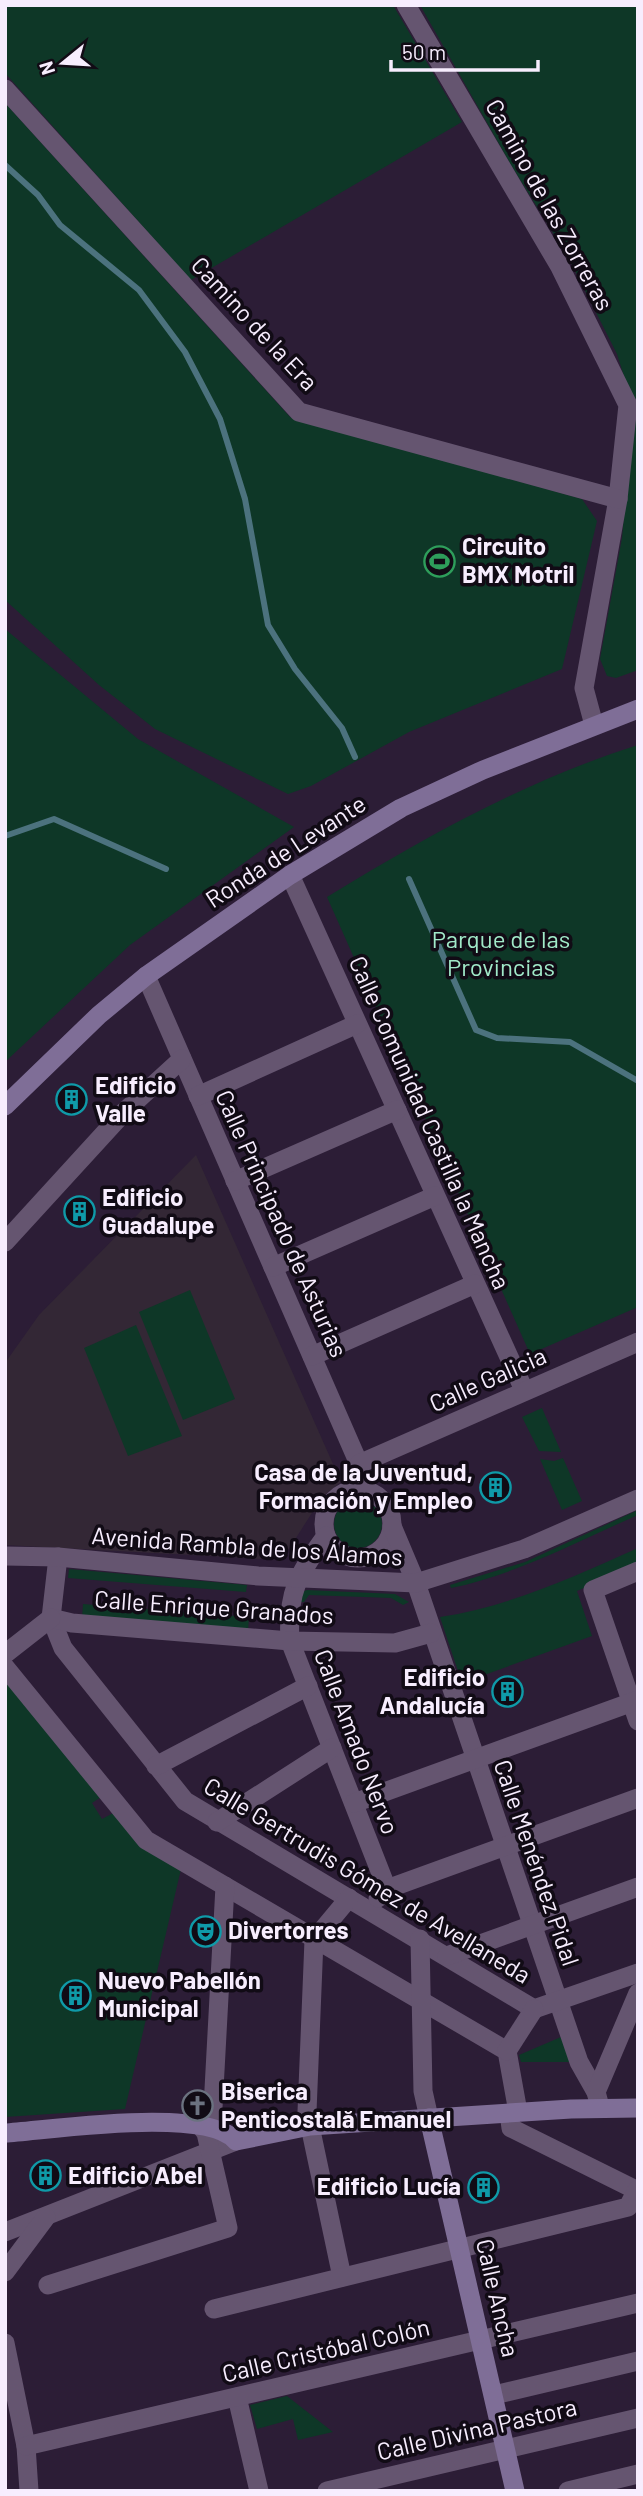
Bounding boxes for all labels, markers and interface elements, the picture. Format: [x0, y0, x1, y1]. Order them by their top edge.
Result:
north arrow [28, 28, 98, 98]
scale bar [391, 28, 538, 72]
text: 50 m [402, 39, 446, 64]
text: N [33, 59, 59, 78]
street label: Camino de las Zorreras [480, 94, 620, 315]
street label: Camino de la Era [186, 250, 324, 396]
place label: Circuito BMX Motril [462, 531, 574, 588]
sports icon: Circuito BMX Motril [422, 544, 456, 578]
street label: Ronda de Levante [200, 788, 371, 913]
park label: Parque de las Provincias [432, 924, 570, 981]
street label: Calle Comunidad Castilla la Mancha [344, 951, 517, 1293]
place label: Edificio Valle [95, 1070, 176, 1127]
building icon: Edificio Valle [55, 1083, 89, 1117]
street label: Calle Principado de Asturias [210, 1085, 354, 1361]
place label: Edificio Guadalupe [102, 1182, 214, 1239]
building icon: Edificio Guadalupe [62, 1195, 96, 1229]
street label: Calle Galicia [425, 1340, 550, 1417]
place label: Casa de la Juventud, Formación y Empleo [254, 1457, 473, 1514]
building icon: Casa de la Juventud, Formación y Empleo [479, 1470, 513, 1504]
street label: Avenida Rambla de los Álamos [91, 1520, 404, 1571]
street label: Calle Enrique Granados [93, 1584, 335, 1629]
street label: Calle Amado Nervo [309, 1645, 406, 1838]
place label: Edificio Andalucía [379, 1662, 485, 1719]
building icon: Edificio Andalucía [491, 1675, 525, 1709]
street label: Calle Menéndez Pidal [489, 1756, 586, 1969]
street label: Calle Gertrudis Gómez de Avellaneda [199, 1770, 536, 1989]
theatre icon: Divertorres [188, 1914, 222, 1948]
place label: Divertorres [228, 1915, 348, 1944]
place label: Nuevo Pabellón Municipal [98, 1965, 261, 2022]
building icon: Nuevo Pabellón Municipal [58, 1978, 92, 2012]
place label: Biserica Penticostală Emanuel [221, 2076, 451, 2133]
church icon: Biserica Penticostală Emanuel [181, 2089, 215, 2123]
building icon: Edificio Abel [28, 2159, 62, 2193]
place label: Edificio Abel [68, 2160, 203, 2189]
building icon: Edificio Lucía [467, 2170, 501, 2204]
place label: Edificio Lucía [317, 2171, 461, 2200]
street label: Calle Ancha [471, 2236, 526, 2360]
street label: Calle Cristóbal Colón [219, 2312, 432, 2388]
street label: Calle Divina Pastora [374, 2391, 579, 2466]

